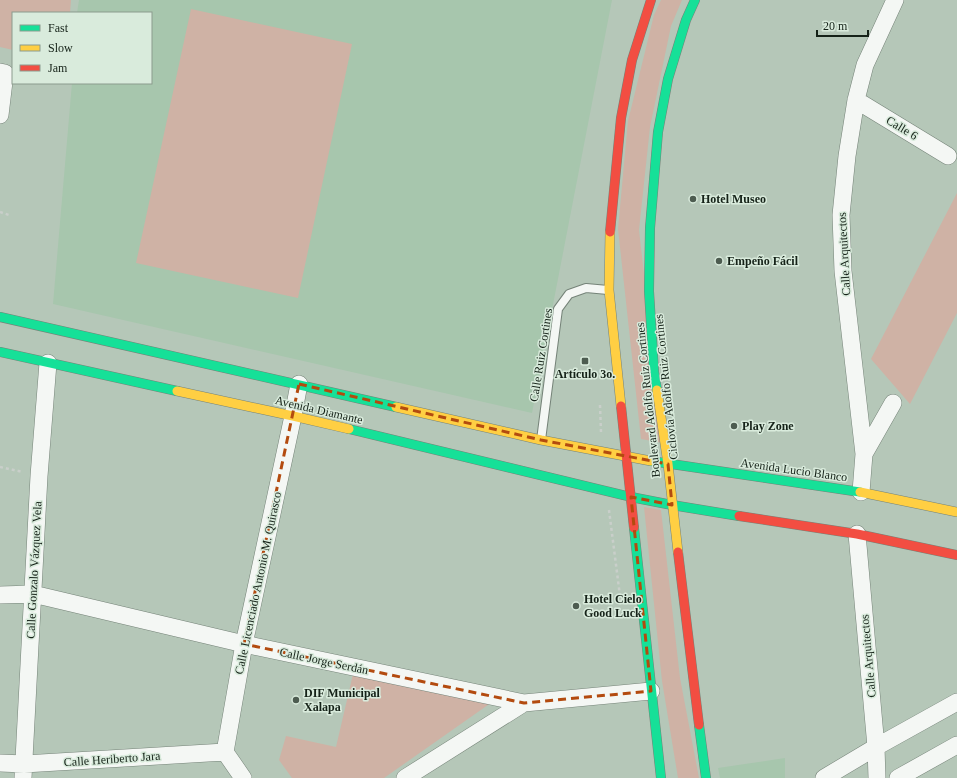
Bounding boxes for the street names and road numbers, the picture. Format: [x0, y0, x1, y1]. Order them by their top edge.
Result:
street label: Calle 6 [884, 113, 920, 143]
street label: Calle Arquitectos [835, 212, 853, 296]
street label: Calle Ruiz Cortines [527, 307, 555, 403]
street label: Ciclovía Adolfo Ruiz Cortines [651, 313, 681, 460]
street label: Boulevard Adolfo Ruiz Cortines [633, 322, 663, 478]
street label: Avenida Diamante [274, 393, 364, 427]
street label: Avenida Lucio Blanco [740, 456, 848, 484]
street label: Calle Licenciado Antonio M. Quirasco [232, 490, 284, 676]
street label: Calle Gonzalo Vázquez Vela [23, 500, 45, 639]
street label: Calle Arquitectos [857, 613, 879, 698]
street label: Calle Jorge Serdán [278, 645, 370, 677]
street label: Calle Heriberto Jara [63, 749, 161, 769]

